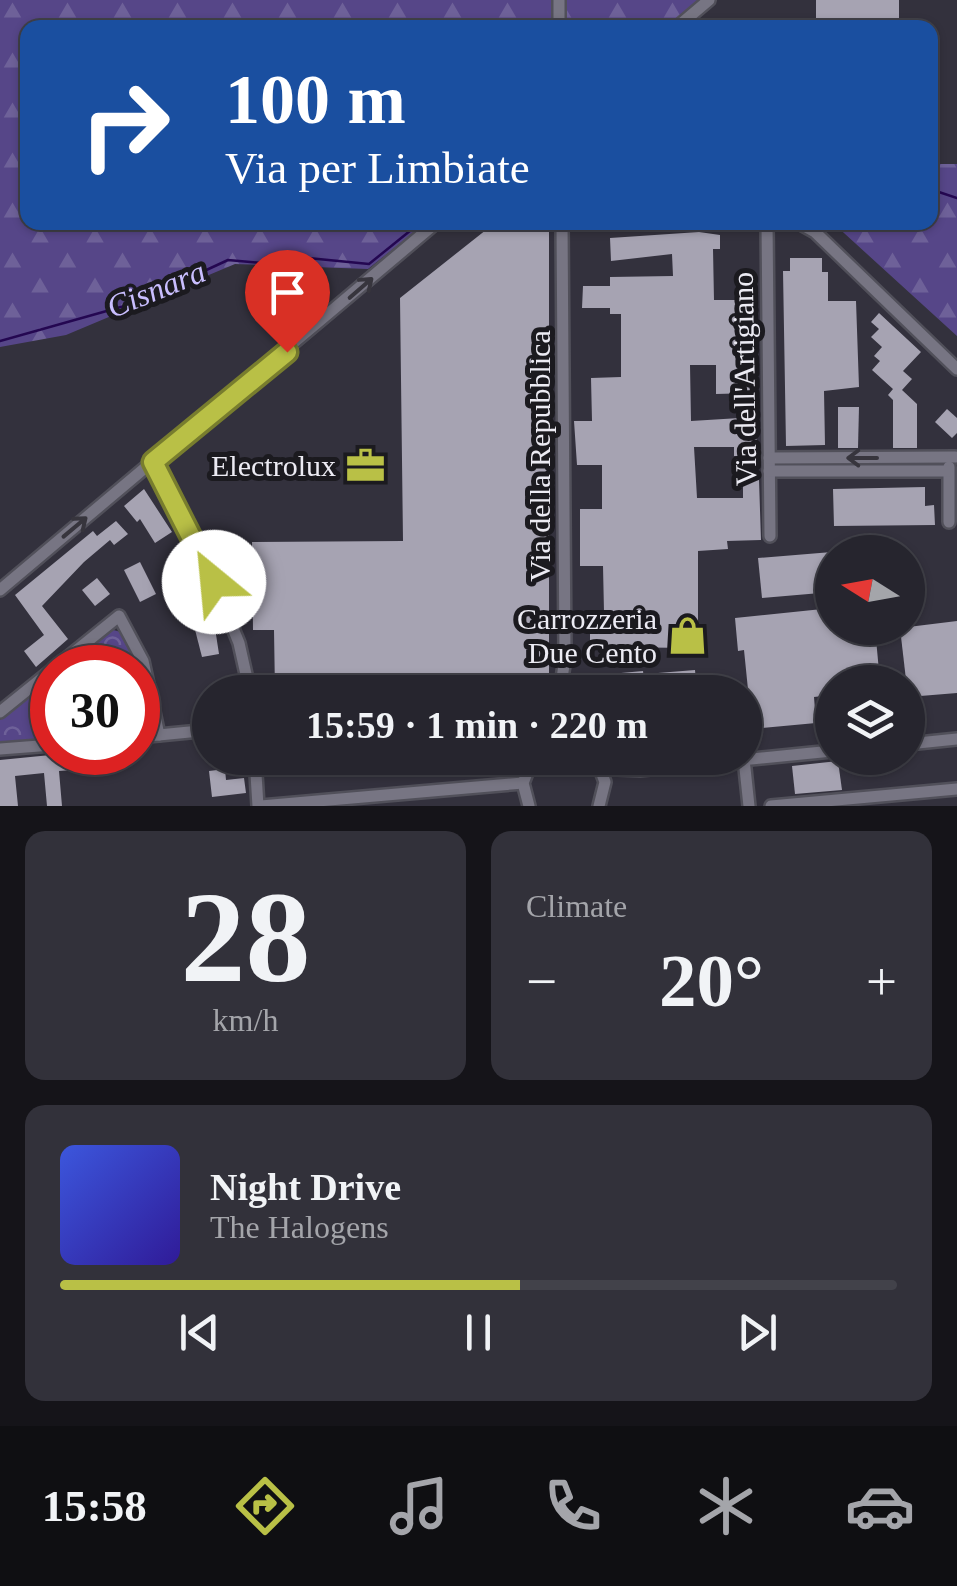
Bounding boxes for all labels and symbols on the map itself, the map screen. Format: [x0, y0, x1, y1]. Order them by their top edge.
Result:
pin [245, 250, 330, 353]
water label: Cisnara [101, 253, 211, 325]
street label: Via dell'Artigiano [726, 272, 762, 486]
one-way arrow [347, 278, 373, 300]
street label: Via della Repubblica [523, 330, 556, 582]
office icon: Electrolux [345, 444, 387, 486]
one-way arrow [846, 448, 878, 467]
place label: Electrolux [211, 449, 336, 482]
one-way arrow [61, 516, 87, 538]
position arrow [162, 530, 266, 634]
north arrow [815, 535, 925, 645]
place label: Carrozzeria Due Cento [517, 602, 657, 669]
shop icon: Carrozzeria Due Cento [666, 614, 708, 656]
speed limit sign: 30 [30, 645, 160, 775]

